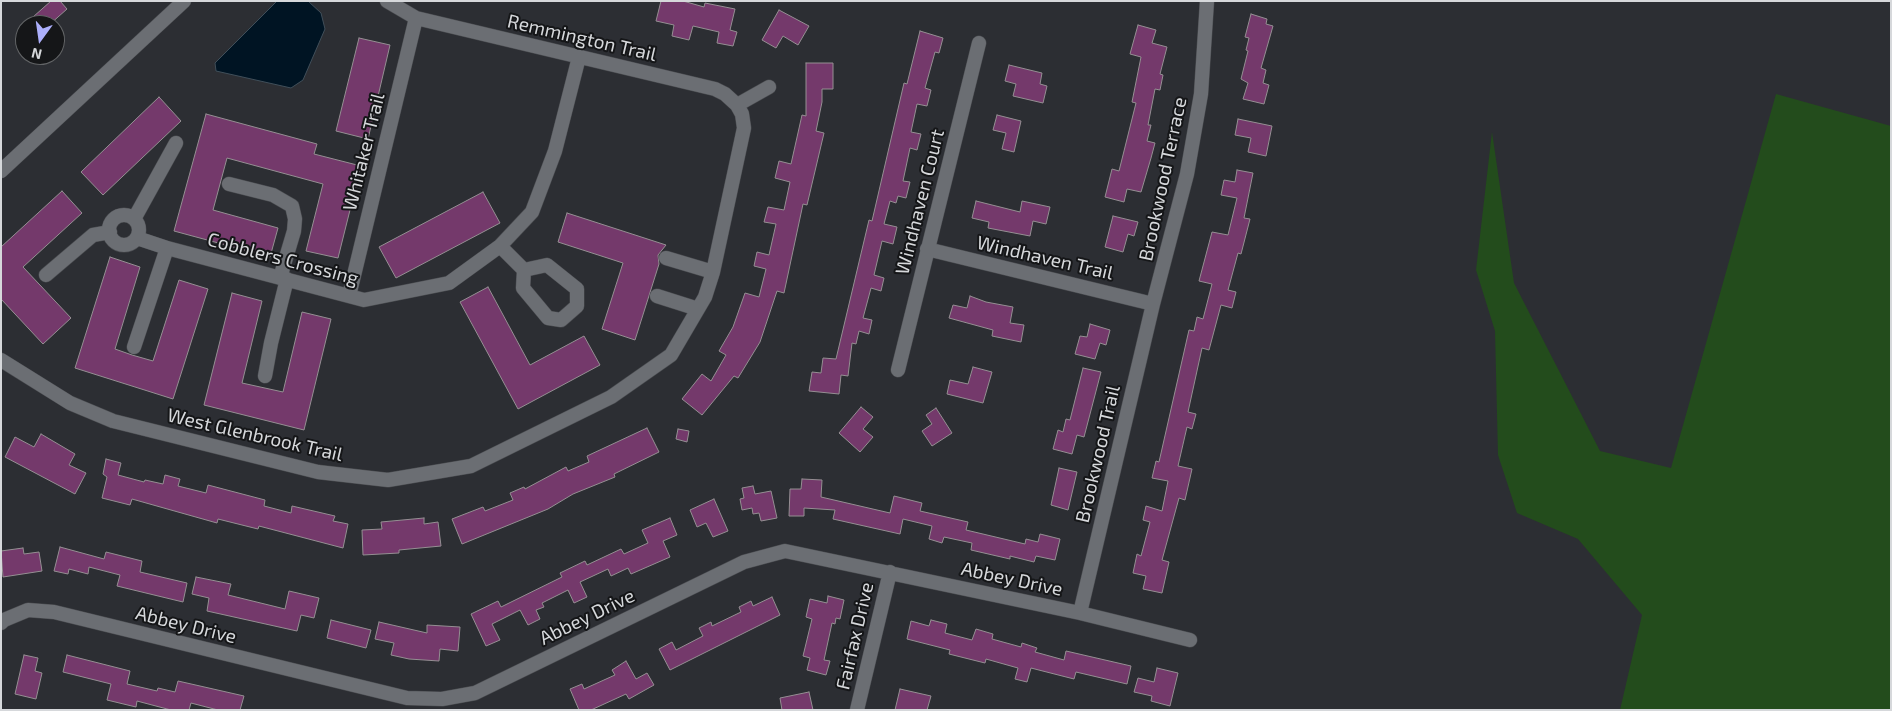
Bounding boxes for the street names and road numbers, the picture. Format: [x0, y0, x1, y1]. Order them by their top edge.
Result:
street label: Remmington Trail [505, 10, 659, 66]
street label: Whitaker Trail [338, 91, 390, 213]
street label: Brookwood Terrace [1135, 95, 1191, 263]
street label: Windhaven Court [891, 127, 949, 277]
street label: Cobblers Crossing [205, 228, 361, 290]
street label: Windhaven Trail [975, 231, 1115, 285]
street label: Brookwood Trail [1071, 383, 1125, 525]
street label: West Glenbrook Trail [165, 404, 345, 466]
street label: Abbey Drive [959, 557, 1065, 601]
street label: Fairfax Drive [832, 580, 878, 692]
street label: Abbey Drive [536, 584, 638, 650]
street label: Abbey Drive [133, 601, 239, 649]

